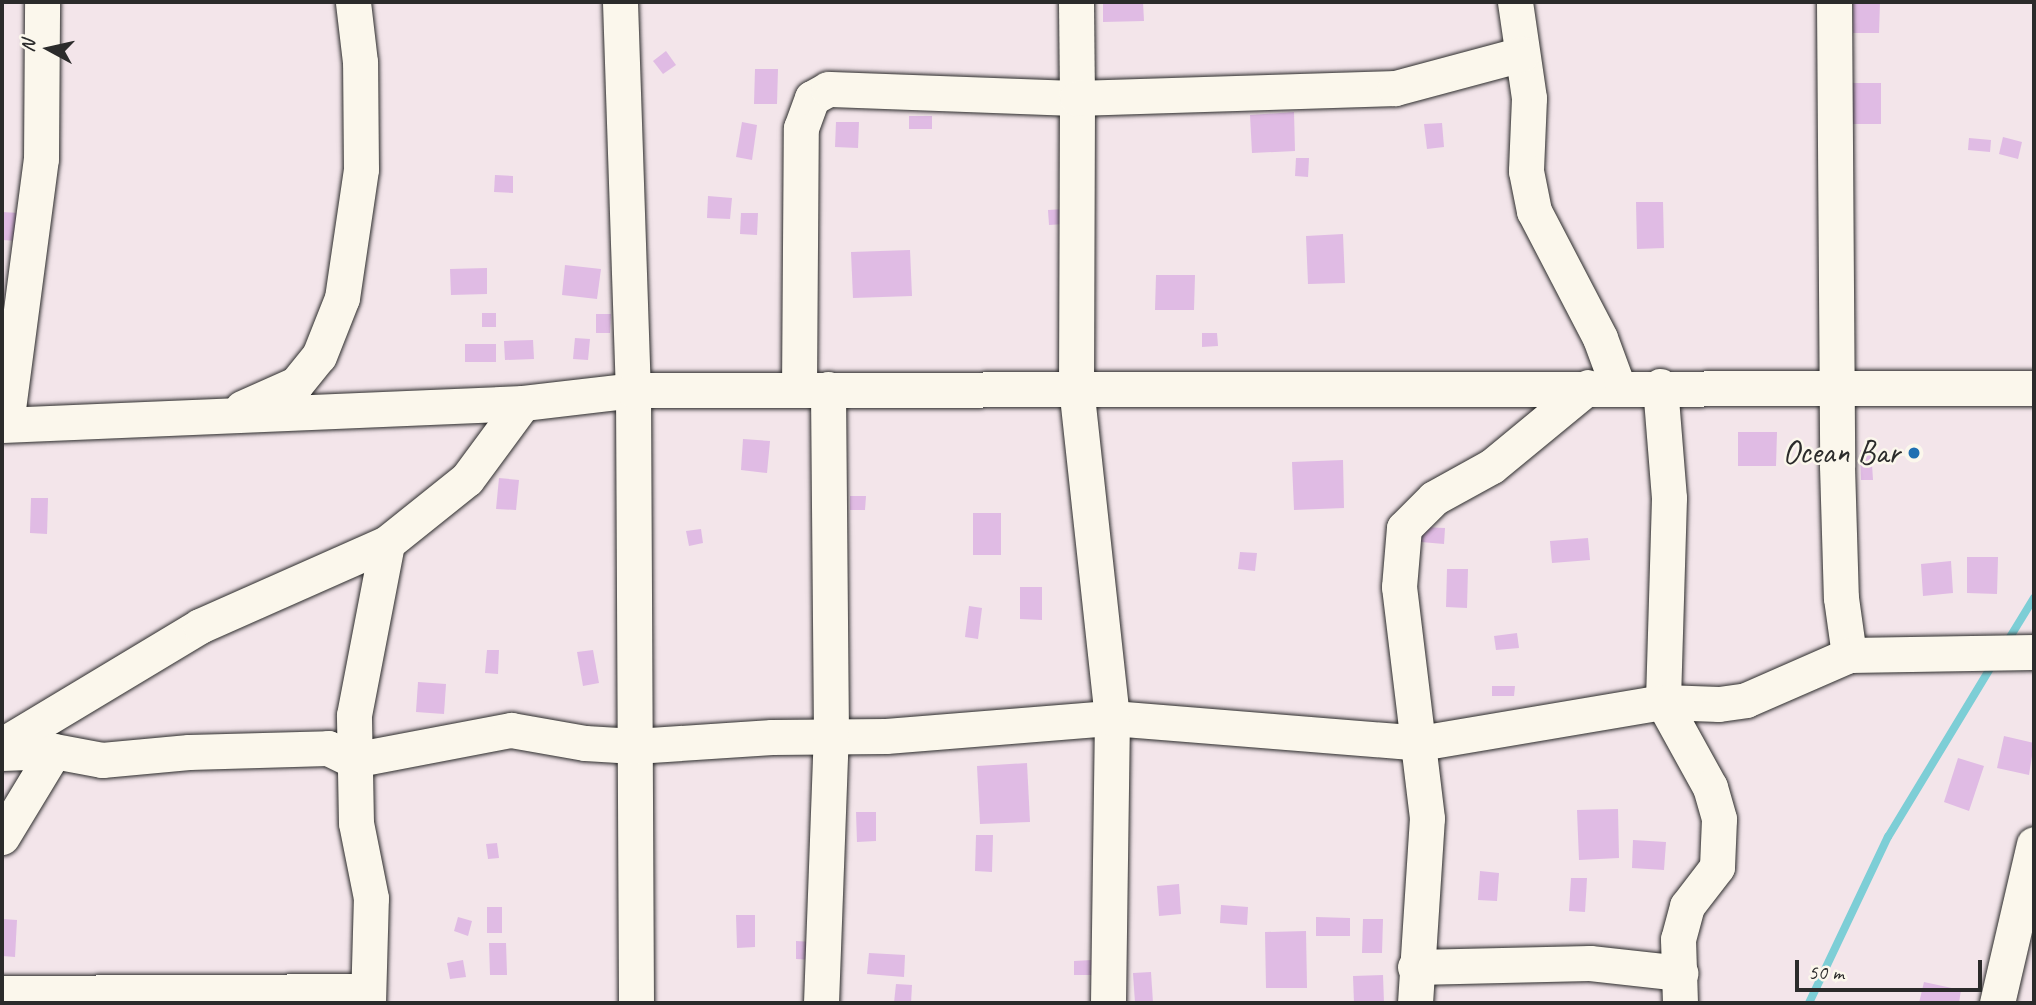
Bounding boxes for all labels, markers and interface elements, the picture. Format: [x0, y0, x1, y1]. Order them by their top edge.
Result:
north arrow [14, 14, 84, 84]
text: N [16, 39, 41, 54]
place label: Ocean Bar [1782, 433, 1900, 473]
marker: Ocean Bar [1906, 445, 1922, 461]
scale bar [1798, 946, 1985, 990]
text: 50 m [1808, 959, 1844, 985]

